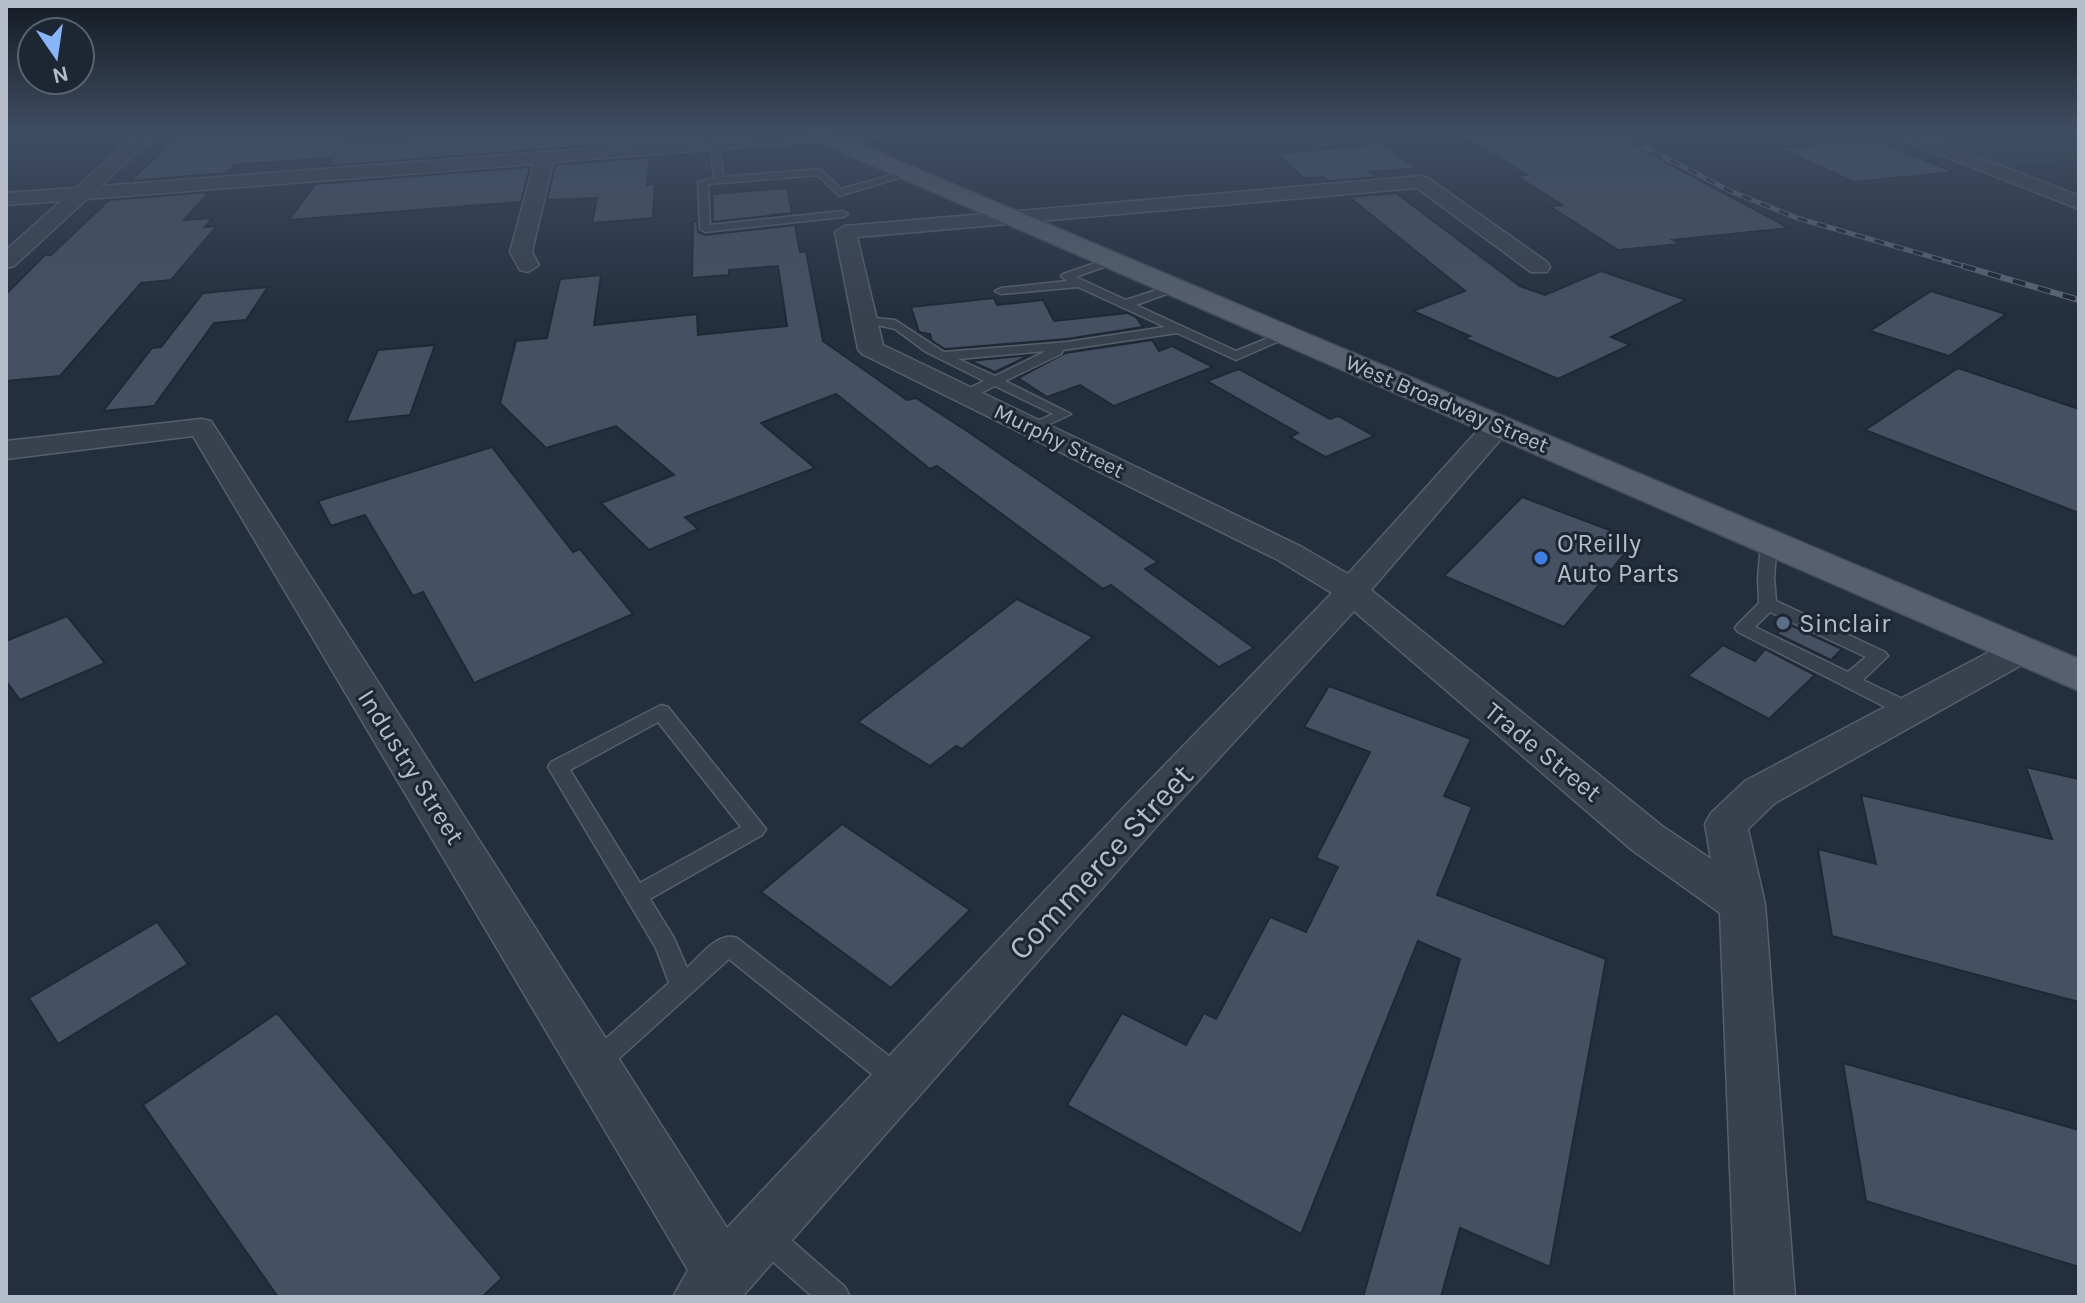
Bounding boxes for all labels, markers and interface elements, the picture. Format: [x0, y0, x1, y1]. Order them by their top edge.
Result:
north arrow [16, 16, 96, 96]
text: N [50, 60, 71, 89]
street label: West Broadway Street [1342, 349, 1552, 459]
street label: Murphy Street [990, 398, 1128, 484]
place label: O'Reilly Auto Parts [1557, 528, 1679, 589]
marker: O'Reilly Auto Parts [1532, 549, 1550, 567]
place label: Sinclair [1799, 608, 1891, 639]
marker: Sinclair [1774, 614, 1792, 632]
street label: Industry Street [351, 684, 471, 850]
street label: Trade Street [1478, 696, 1608, 809]
street label: Commerce Street [1001, 757, 1201, 967]

